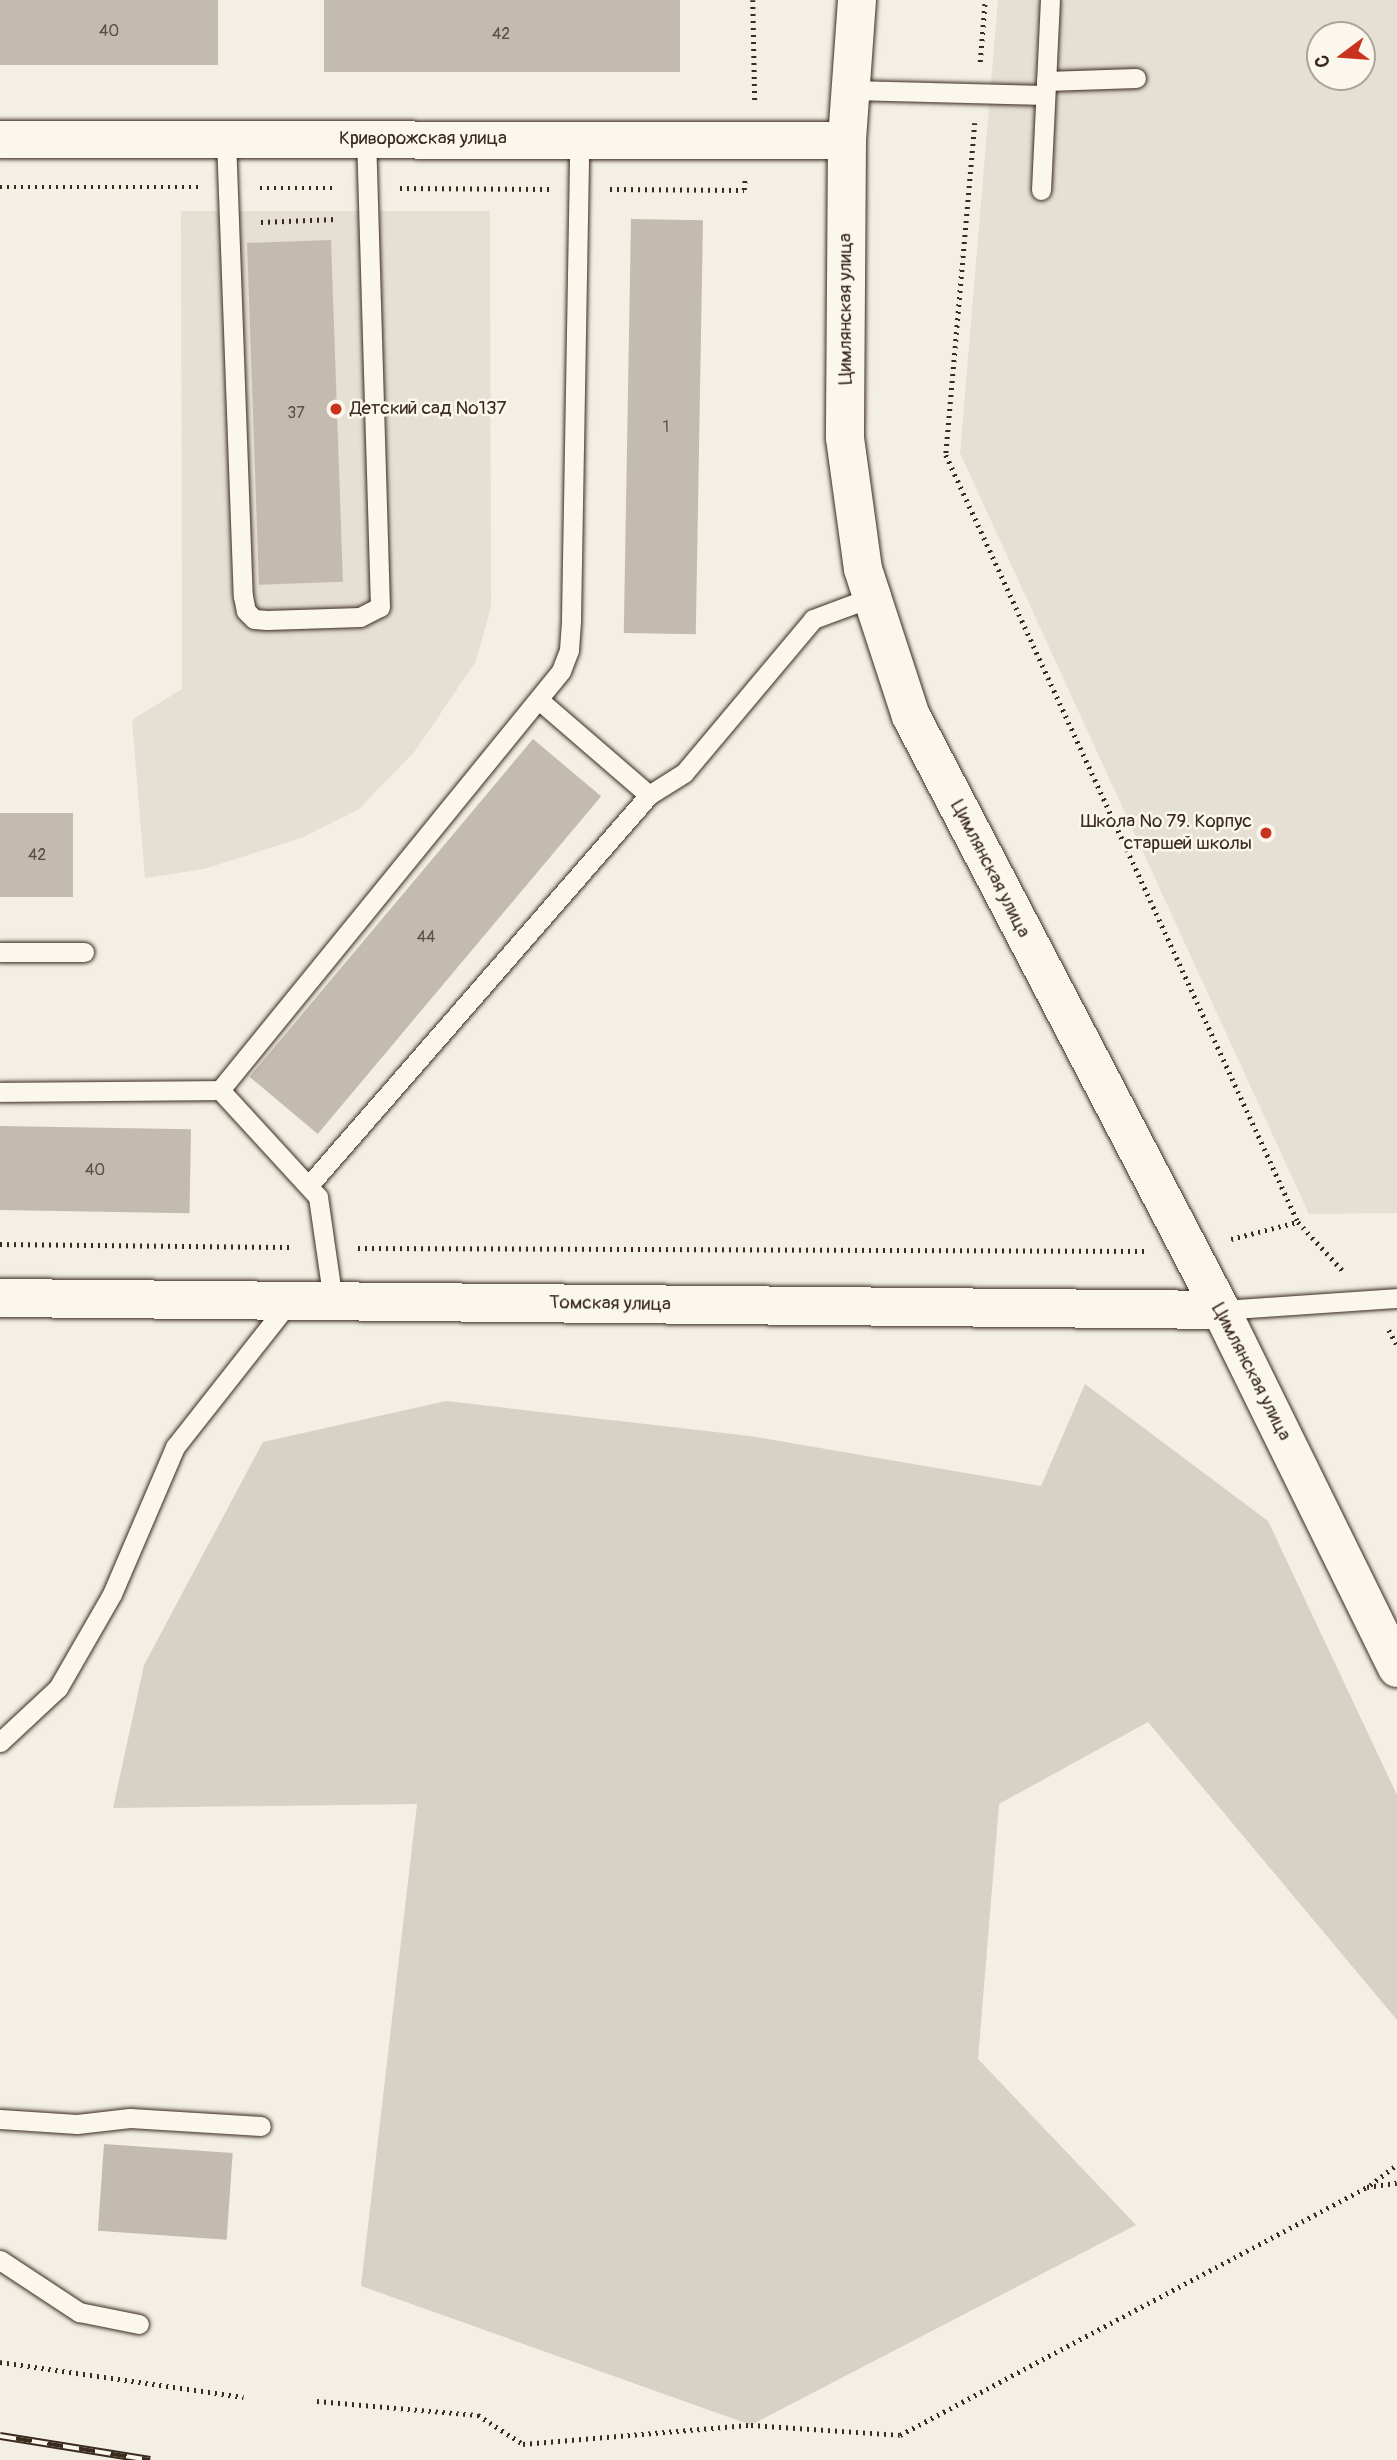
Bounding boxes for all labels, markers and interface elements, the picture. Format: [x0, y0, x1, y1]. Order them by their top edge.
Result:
house number: 40 [99, 21, 119, 41]
north arrow [1306, 21, 1376, 91]
house number: 42 [492, 24, 510, 44]
text: С [1310, 52, 1336, 70]
street label: Криворожская улица [339, 128, 507, 150]
street label: Цимлянская улица [835, 233, 857, 385]
place label: Детский сад №137 [350, 398, 507, 420]
marker: Детский сад №137 [328, 401, 344, 417]
house number: 37 [287, 403, 305, 423]
house number: 1 [663, 417, 669, 437]
street label: Цимлянская улица [945, 796, 1035, 942]
place label: Школа № 79. Корпус старшей школы [1081, 811, 1252, 855]
marker: Школа № 79. Корпус старшей школы [1258, 825, 1274, 841]
house number: 42 [28, 845, 46, 865]
house number: 44 [417, 927, 435, 947]
house number: 40 [85, 1160, 105, 1180]
street label: Томская улица [549, 1292, 671, 1316]
street label: Цимлянская улица [1206, 1299, 1296, 1445]

